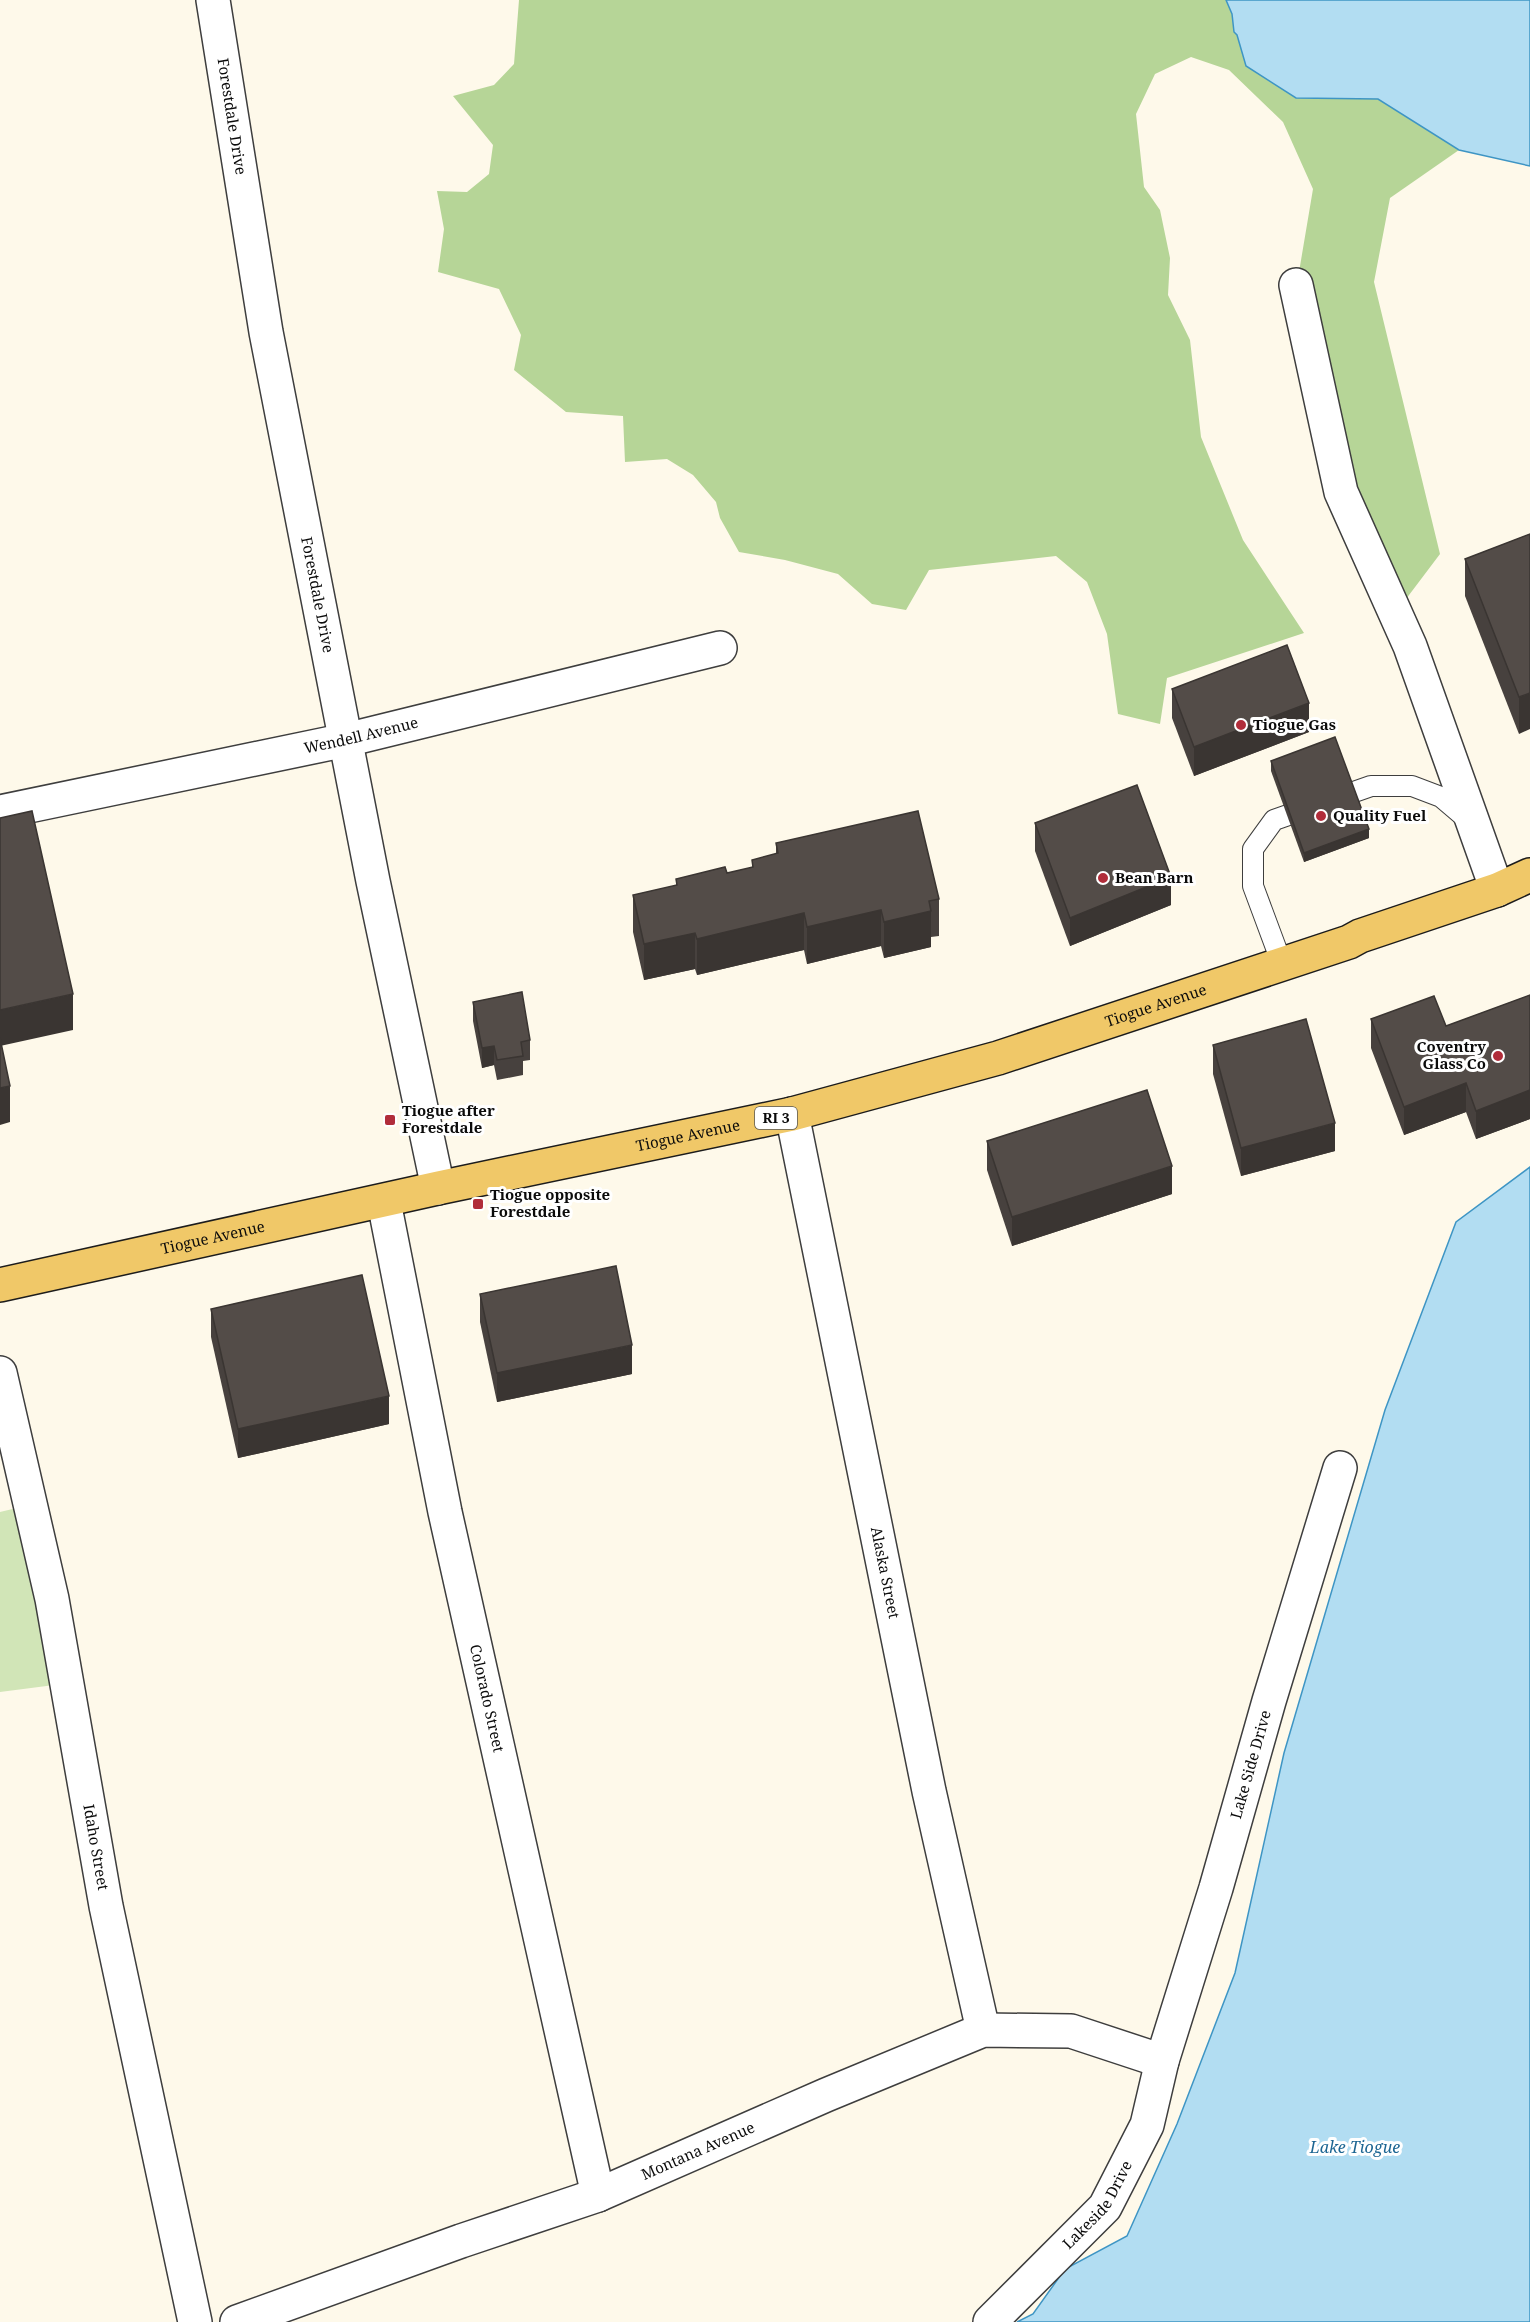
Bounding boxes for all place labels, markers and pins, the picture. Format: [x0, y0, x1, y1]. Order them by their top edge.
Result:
place label: Tiogue Gas [1253, 714, 1336, 734]
marker: Tiogue Gas [1234, 718, 1248, 732]
place label: Quality Fuel [1333, 805, 1427, 825]
marker: Quality Fuel [1314, 809, 1328, 823]
place label: Bean Barn [1115, 867, 1194, 887]
marker: Bean Barn [1096, 871, 1110, 885]
place label: Coventry Glass Co [1416, 1036, 1486, 1073]
marker: Coventry Glass Co [1491, 1049, 1505, 1063]
place label: Tiogue after Forestdale [402, 1100, 495, 1137]
marker: Tiogue after Forestdale [383, 1113, 397, 1127]
place label: Tiogue opposite Forestdale [490, 1184, 610, 1221]
marker: Tiogue opposite Forestdale [471, 1197, 485, 1211]

